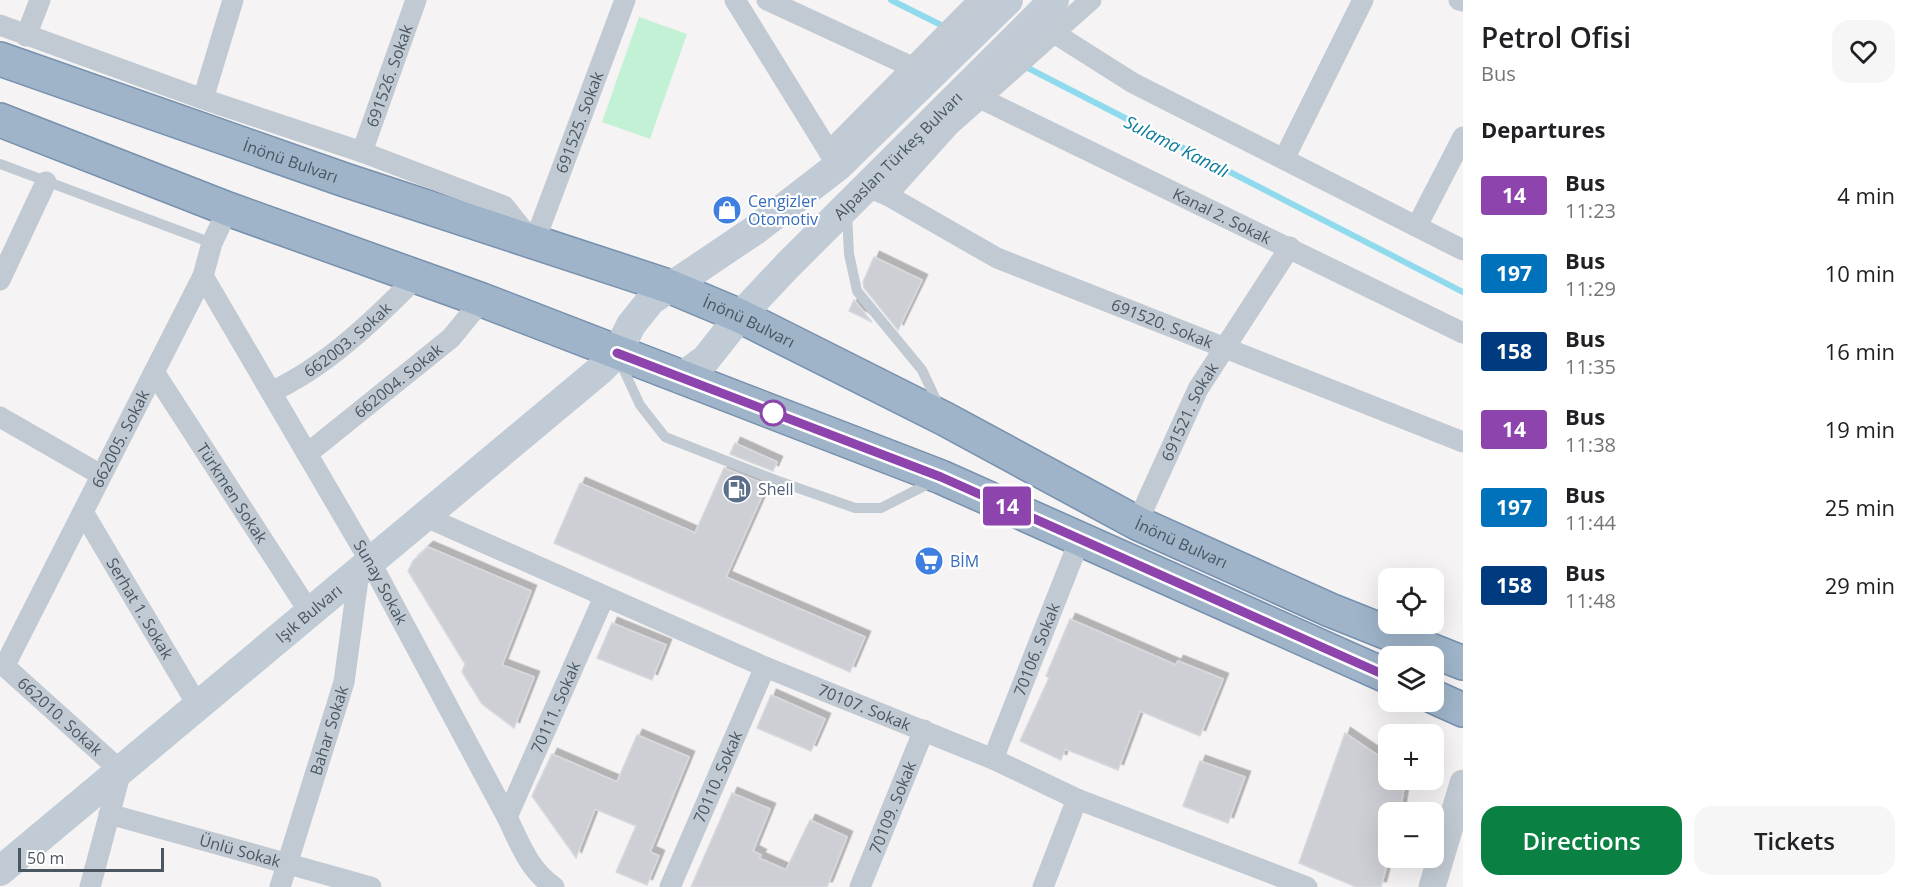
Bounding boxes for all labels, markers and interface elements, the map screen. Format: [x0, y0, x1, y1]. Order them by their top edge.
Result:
text: Petrol Ofisi [1481, 18, 1631, 56]
button: heart [1832, 20, 1895, 83]
street label: 691526. Sokak [361, 21, 418, 130]
text: Bus [1481, 60, 1516, 87]
street label: 691525. Sokak [550, 67, 609, 176]
street label: Alpaslan Türkeş Bulvarı [829, 87, 967, 225]
water label: Sulama Kanalı [1120, 109, 1234, 183]
text: Departures [1481, 114, 1605, 144]
street label: İnönü Bulvarı [240, 134, 341, 188]
text: Bus [1565, 167, 1605, 197]
text: 4 min [1837, 180, 1895, 210]
text: 14 [1502, 181, 1526, 209]
street label: Kanal 2. Sokak [1169, 182, 1276, 249]
place label: Cengizler Otomotiv [748, 190, 818, 230]
shop icon: Cengizler Otomotiv [711, 194, 743, 226]
text: 11:23 [1565, 197, 1616, 224]
text: Bus [1565, 245, 1605, 275]
text: 10 min [1825, 258, 1895, 288]
text: 197 [1496, 259, 1532, 287]
text: 11:29 [1565, 275, 1616, 302]
street label: İnönü Bulvarı [700, 291, 799, 353]
street label: 691520. Sokak [1108, 293, 1217, 353]
street label: 662003. Sokak [299, 297, 396, 382]
text: Bus [1565, 323, 1605, 353]
text: 16 min [1825, 336, 1895, 366]
text: 158 [1496, 337, 1532, 365]
street label: 662004. Sokak [349, 338, 447, 423]
text: 11:35 [1565, 353, 1616, 380]
street label: 691521. Sokak [1156, 358, 1224, 464]
street label: 662005. Sokak [86, 385, 155, 491]
unlabelled marker [760, 400, 786, 426]
text: Bus [1565, 401, 1605, 431]
text: 19 min [1825, 414, 1895, 444]
text: 14 [1502, 415, 1526, 443]
text: 11:38 [1565, 431, 1616, 458]
street label: Türkmen Sokak [192, 438, 273, 548]
fuel station icon: Shell [721, 473, 753, 505]
place label: Shell [758, 478, 794, 500]
text: Bus [1565, 479, 1605, 509]
line badge: 14 [980, 486, 1034, 526]
text: 14 [995, 492, 1019, 520]
text: 25 min [1825, 492, 1895, 522]
text: 197 [1496, 493, 1532, 521]
text: 11:44 [1565, 509, 1616, 536]
street label: İnönü Bulvarı [1132, 513, 1231, 573]
street label: Sunay Sokak [349, 536, 413, 629]
supermarket icon: BİM [913, 545, 945, 577]
place label: BİM [950, 550, 979, 572]
street label: Serhat 1. Sokak [101, 553, 179, 664]
text: Bus [1565, 557, 1605, 587]
map controls [1378, 568, 1444, 868]
button: locate [1378, 568, 1444, 634]
text: 29 min [1825, 570, 1895, 600]
text: 158 [1496, 571, 1532, 599]
street label: Işık Bulvarı [271, 579, 346, 648]
text: 11:48 [1565, 587, 1616, 614]
street label: 70106. Sokak [1008, 599, 1065, 699]
button: layers [1378, 646, 1444, 712]
street label: 70111. Sokak [526, 657, 586, 757]
street label: 662010. Sokak [13, 672, 108, 761]
street label: 70107. Sokak [815, 679, 915, 736]
street label: Bahar Sokak [305, 682, 353, 778]
button: + [1378, 724, 1444, 790]
street label: 70110. Sokak [688, 727, 747, 826]
street label: 70109. Sokak [864, 757, 921, 857]
button: − [1378, 802, 1444, 868]
button: Directions [1481, 806, 1682, 875]
button: Tickets [1694, 806, 1895, 875]
street label: Ünlü Sokak [197, 829, 284, 872]
scale bar [18, 845, 164, 872]
text: 50 m [27, 847, 64, 869]

